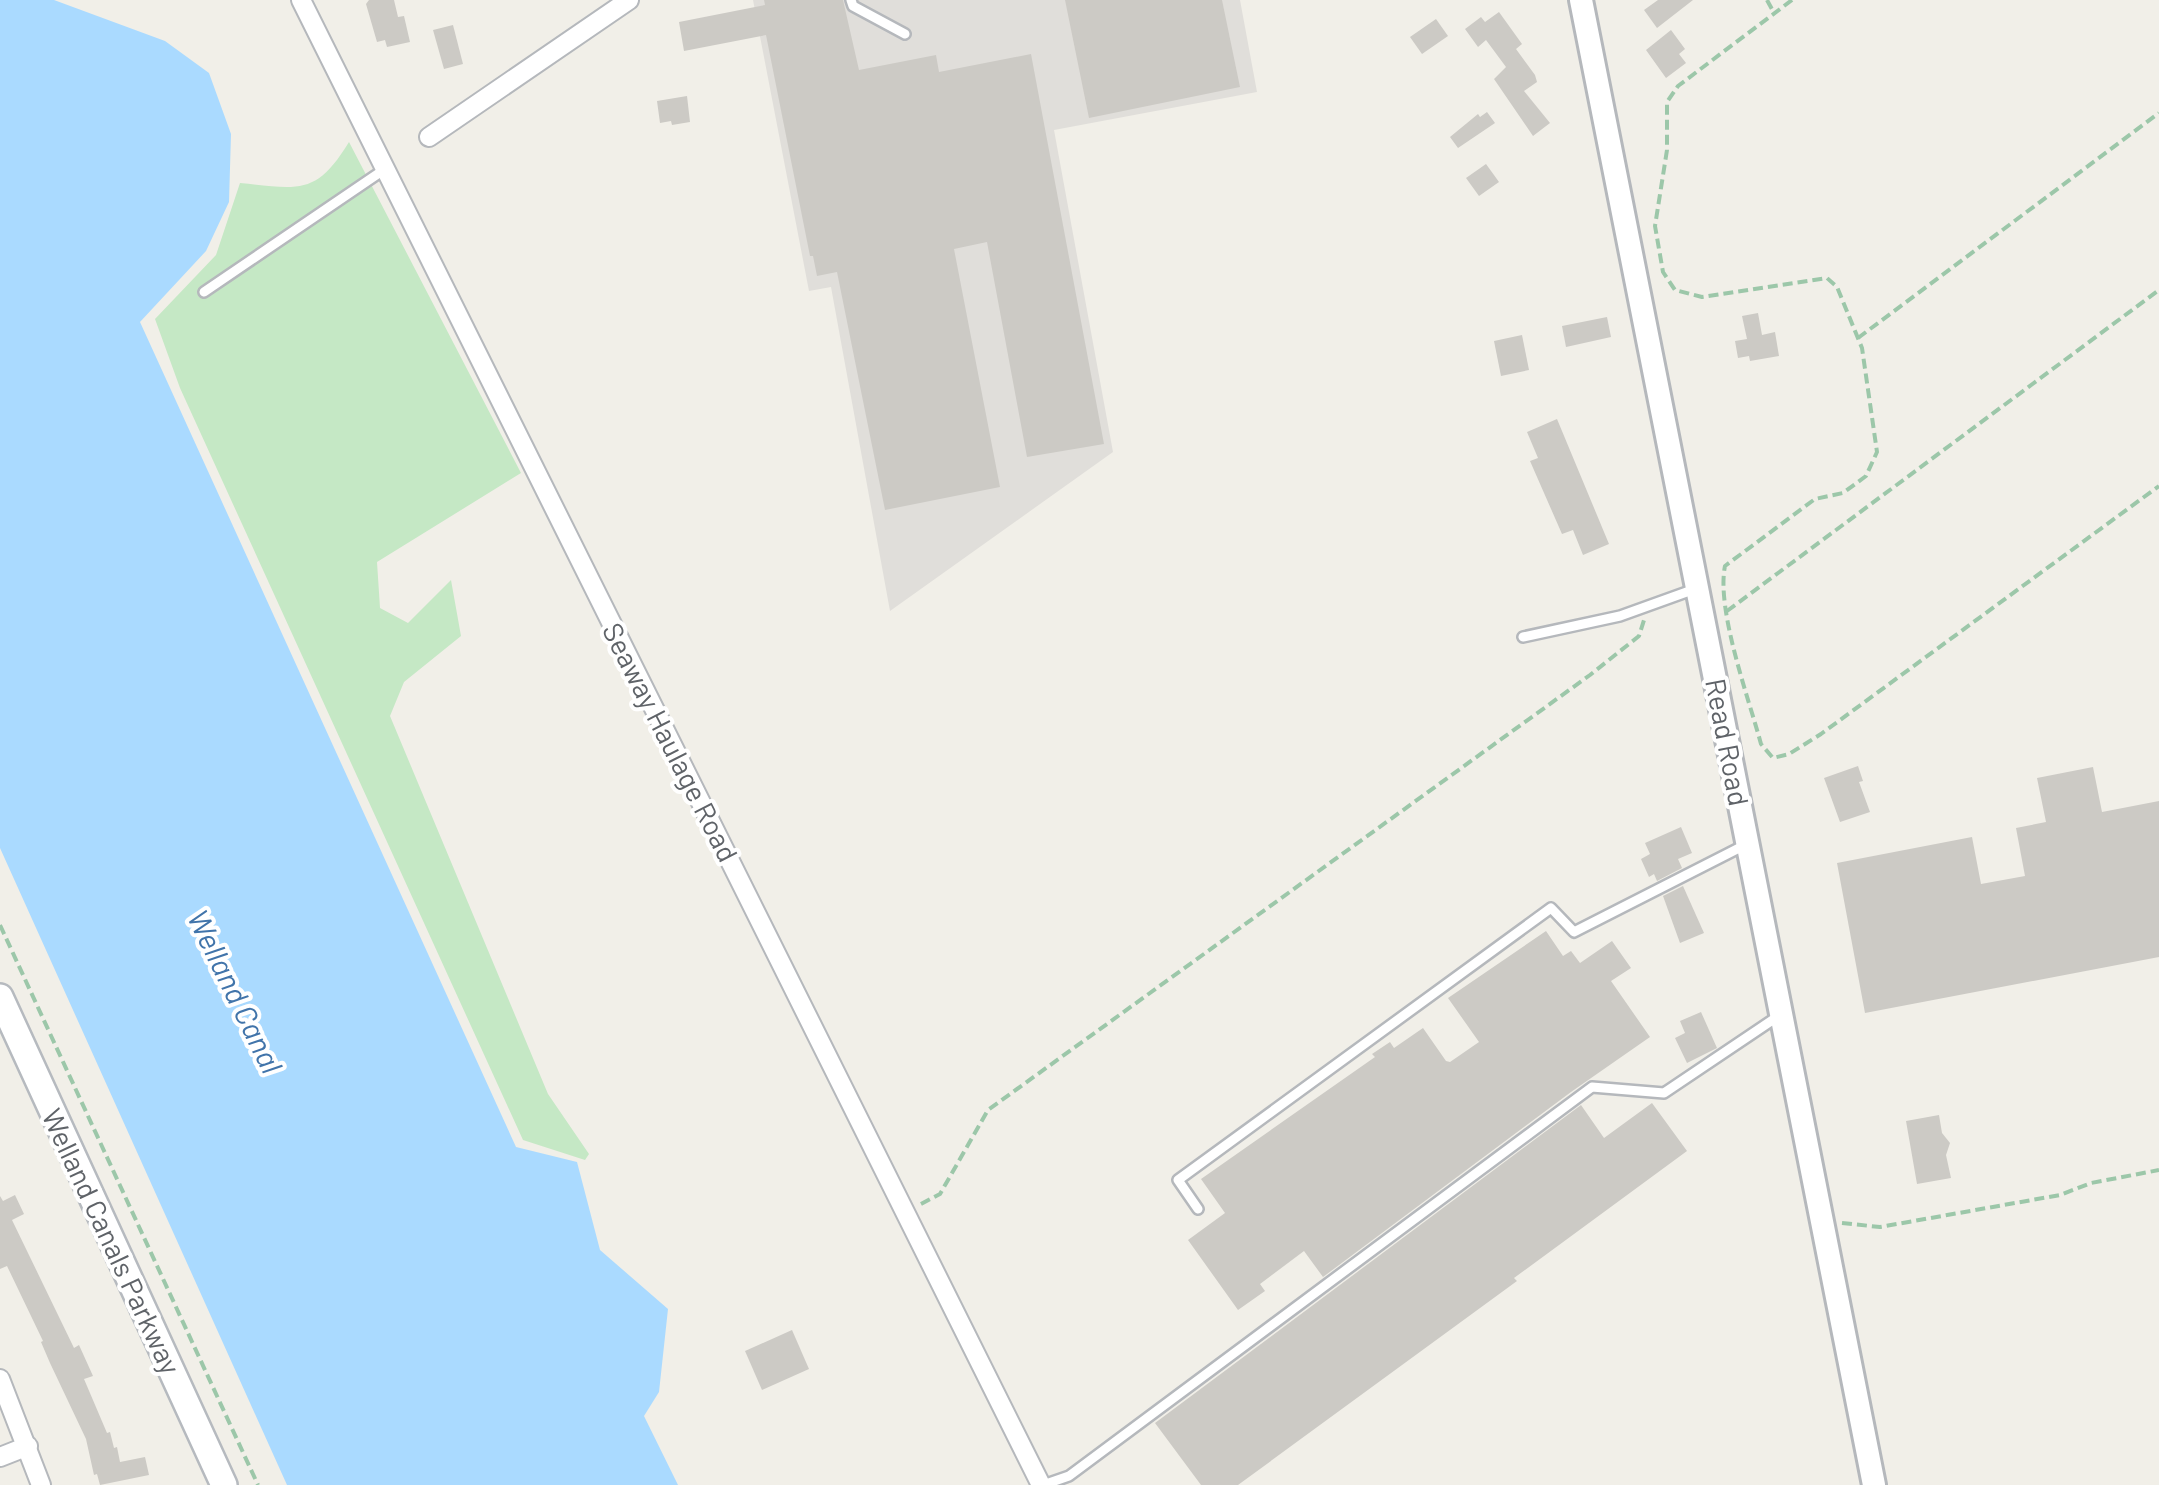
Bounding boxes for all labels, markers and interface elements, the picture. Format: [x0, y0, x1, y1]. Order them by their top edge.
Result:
street label: Seaway Haulage Road [596, 617, 746, 867]
street label: Read Road [1699, 675, 1757, 809]
water label: Welland Canal [181, 903, 291, 1079]
street label: Welland Canals Parkway [36, 1103, 189, 1379]

